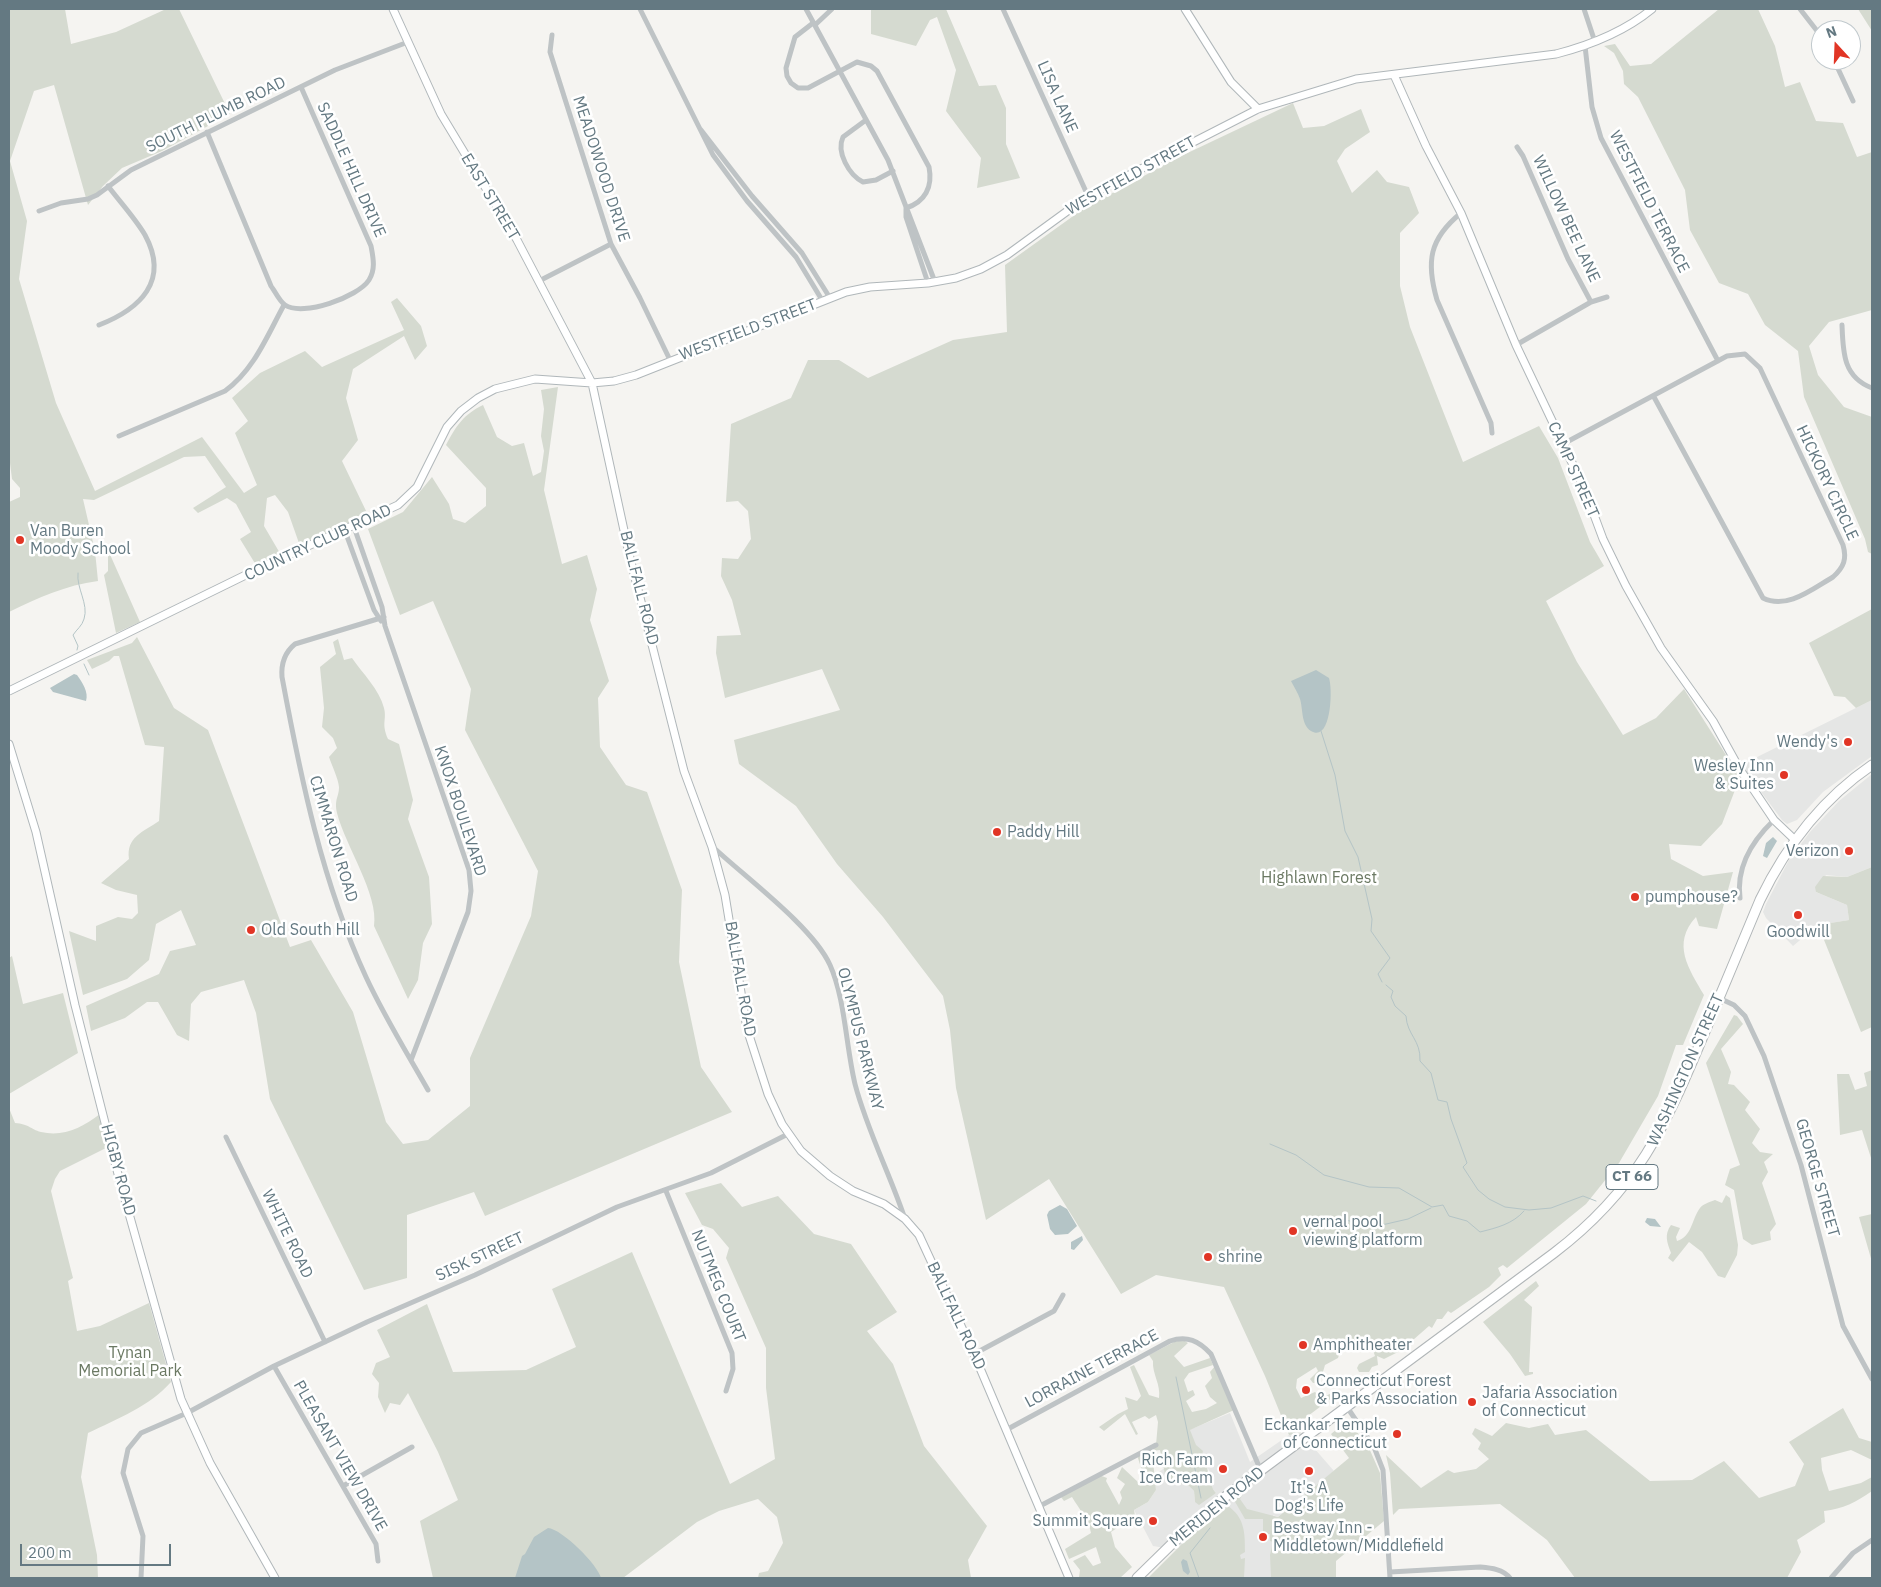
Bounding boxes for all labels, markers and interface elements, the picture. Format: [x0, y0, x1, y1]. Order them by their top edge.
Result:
north arrow [1811, 20, 1861, 70]
text: N [1823, 22, 1839, 42]
street label: LISA LANE [1033, 58, 1081, 136]
street label: SOUTH PLUMB ROAD [143, 73, 289, 157]
street label: MEADOWOOD DRIVE [568, 94, 634, 244]
street label: SADDLE HILL DRIVE [313, 99, 389, 241]
street label: WESTFIELD TERRACE [1605, 128, 1693, 276]
street label: WESTFIELD STREET [1063, 132, 1199, 220]
street label: EAST STREET [457, 150, 523, 244]
street label: WILLOW BEE LANE [1528, 153, 1604, 285]
street label: WESTFIELD STREET [677, 295, 819, 365]
street label: CAMP STREET [1543, 419, 1603, 521]
street label: HICKORY CIRCLE [1792, 422, 1862, 544]
street label: COUNTRY CLUB ROAD [241, 500, 395, 586]
place label: Van Buren Moody School [30, 521, 131, 559]
street label: BALLFALL ROAD [616, 529, 662, 647]
marker: Van Buren Moody School [14, 534, 26, 546]
place label: Wendy's [1777, 732, 1838, 752]
marker: Wendy's [1842, 736, 1854, 748]
street label: KNOX BOULEVARD [430, 743, 490, 879]
place label: Wesley Inn & Suites [1694, 756, 1774, 794]
marker: Wesley Inn & Suites [1778, 769, 1790, 781]
street label: CIMMARON ROAD [305, 773, 361, 905]
place label: Paddy Hill [1007, 822, 1079, 842]
marker: Paddy Hill [991, 826, 1003, 838]
place label: Verizon [1786, 841, 1839, 861]
marker: Verizon [1843, 845, 1855, 857]
park label: Highlawn Forest [1261, 868, 1377, 888]
place label: pumphouse? [1645, 887, 1738, 907]
marker: pumphouse? [1629, 891, 1641, 903]
marker: Goodwill [1792, 909, 1804, 921]
place label: Old South Hill [261, 920, 359, 940]
street label: BALLFALL ROAD [720, 920, 760, 1038]
place label: Goodwill [1766, 922, 1830, 942]
marker: Old South Hill [245, 924, 257, 936]
street label: OLYMPUS PARKWAY [833, 965, 887, 1113]
street label: WASHINGTON STREET [1644, 991, 1728, 1149]
street label: GEORGE STREET [1791, 1117, 1843, 1239]
street label: HIGBY ROAD [97, 1122, 139, 1218]
road number: CT 66 [1606, 1164, 1658, 1190]
street label: WHITE ROAD [257, 1187, 317, 1281]
place label: vernal pool viewing platform [1303, 1212, 1423, 1250]
marker: vernal pool viewing platform [1287, 1225, 1299, 1237]
street label: NUTMEG COURT [687, 1227, 749, 1345]
street label: SISK STREET [433, 1228, 527, 1286]
place label: shrine [1218, 1247, 1263, 1267]
marker: shrine [1202, 1251, 1214, 1263]
street label: BALLFALL ROAD [923, 1259, 989, 1373]
street label: LORRAINE TERRACE [1022, 1326, 1162, 1412]
place label: Amphitheater [1313, 1335, 1412, 1355]
marker: Amphitheater [1297, 1339, 1309, 1351]
park label: Tynan Memorial Park [78, 1343, 182, 1381]
place label: Connecticut Forest & Parks Association [1316, 1371, 1458, 1409]
street label: PLEASANT VIEW DRIVE [289, 1377, 391, 1535]
place label: Jafaria Association of Connecticut [1482, 1383, 1618, 1421]
marker: Connecticut Forest & Parks Association [1300, 1384, 1312, 1396]
marker: Jafaria Association of Connecticut [1466, 1396, 1478, 1408]
place label: Eckankar Temple of Connecticut [1264, 1415, 1387, 1453]
marker: Eckankar Temple of Connecticut [1391, 1428, 1403, 1440]
place label: Rich Farm Ice Cream [1139, 1450, 1213, 1488]
street label: MERIDEN ROAD [1166, 1463, 1268, 1551]
marker: Rich Farm Ice Cream [1217, 1463, 1229, 1475]
marker: It's A Dog's Life [1303, 1465, 1315, 1477]
place label: It's A Dog's Life [1274, 1478, 1344, 1516]
place label: Summit Square [1033, 1511, 1143, 1531]
marker: Summit Square [1147, 1515, 1159, 1527]
place label: Bestway Inn - Middletown/Middlefield [1273, 1518, 1444, 1556]
marker: Bestway Inn - Middletown/Middlefield [1257, 1531, 1269, 1543]
scale bar [22, 1534, 174, 1566]
text: 200 m [28, 1543, 72, 1562]

